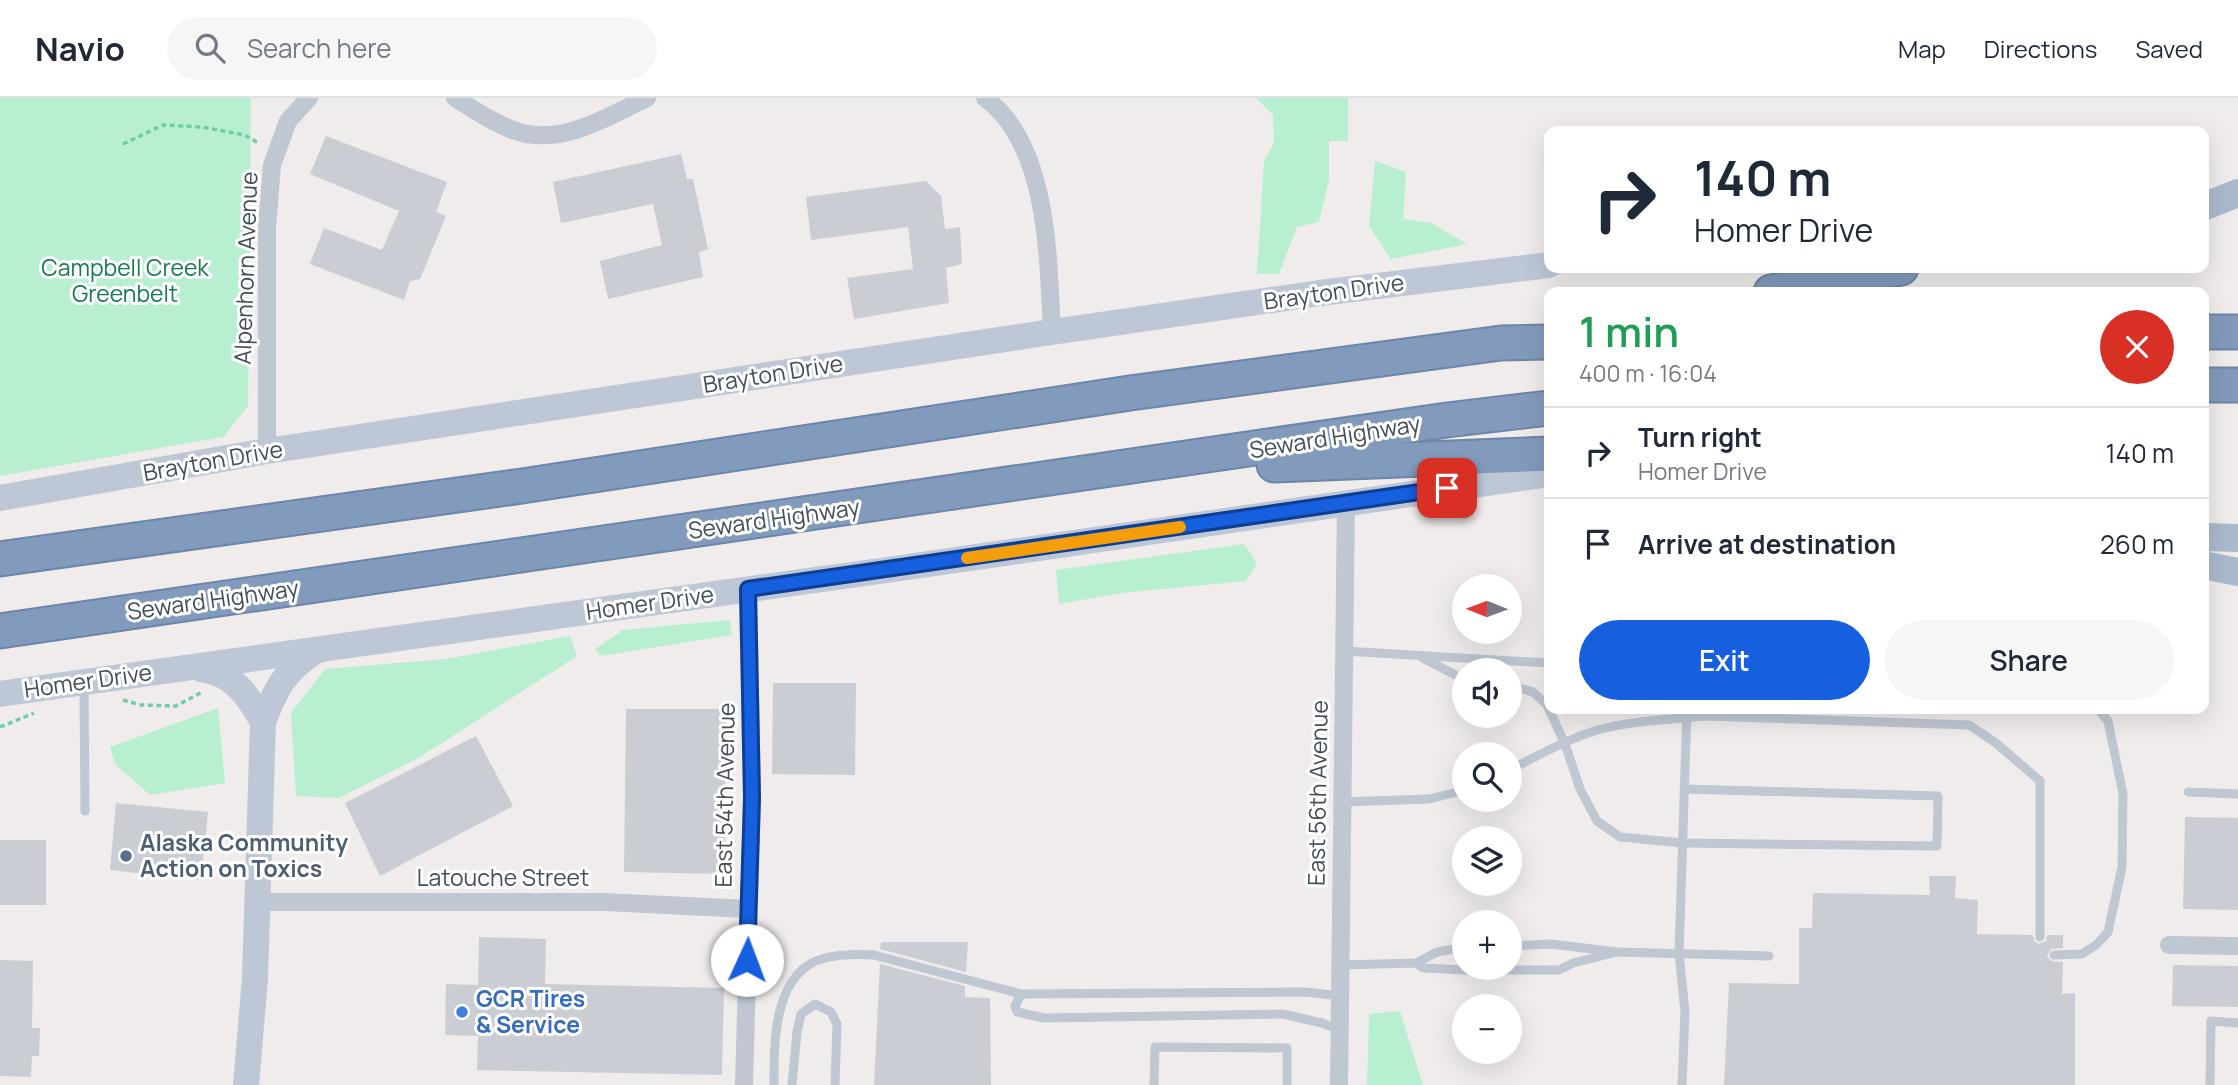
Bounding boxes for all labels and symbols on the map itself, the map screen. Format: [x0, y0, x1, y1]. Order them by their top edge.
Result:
street label: Alpenhorn Avenue [226, 171, 264, 365]
park label: Campbell Creek Greenbelt [41, 251, 209, 309]
street label: Brayton Drive [1262, 265, 1406, 317]
street label: Brayton Drive [700, 346, 845, 400]
street label: Seward Highway [1247, 407, 1423, 465]
street label: Brayton Drive [140, 432, 285, 488]
pin [1417, 458, 1477, 518]
street label: Seward Highway [686, 490, 862, 546]
street label: Seward Highway [125, 571, 301, 627]
north arrow [1452, 574, 1522, 644]
street label: Homer Drive [584, 577, 716, 627]
street label: Homer Drive [22, 655, 154, 705]
street label: East 56th Avenue [1299, 700, 1335, 886]
street label: East 54th Avenue [706, 702, 742, 888]
place label: Alaska Community Action on Toxics [140, 826, 348, 884]
marker: Alaska Community Action on Toxics [118, 848, 134, 864]
street label: Latouche Street [417, 861, 589, 893]
position arrow [710, 923, 784, 997]
place label: GCR Tires & Service [476, 982, 585, 1040]
marker: GCR Tires & Service [454, 1004, 470, 1020]

